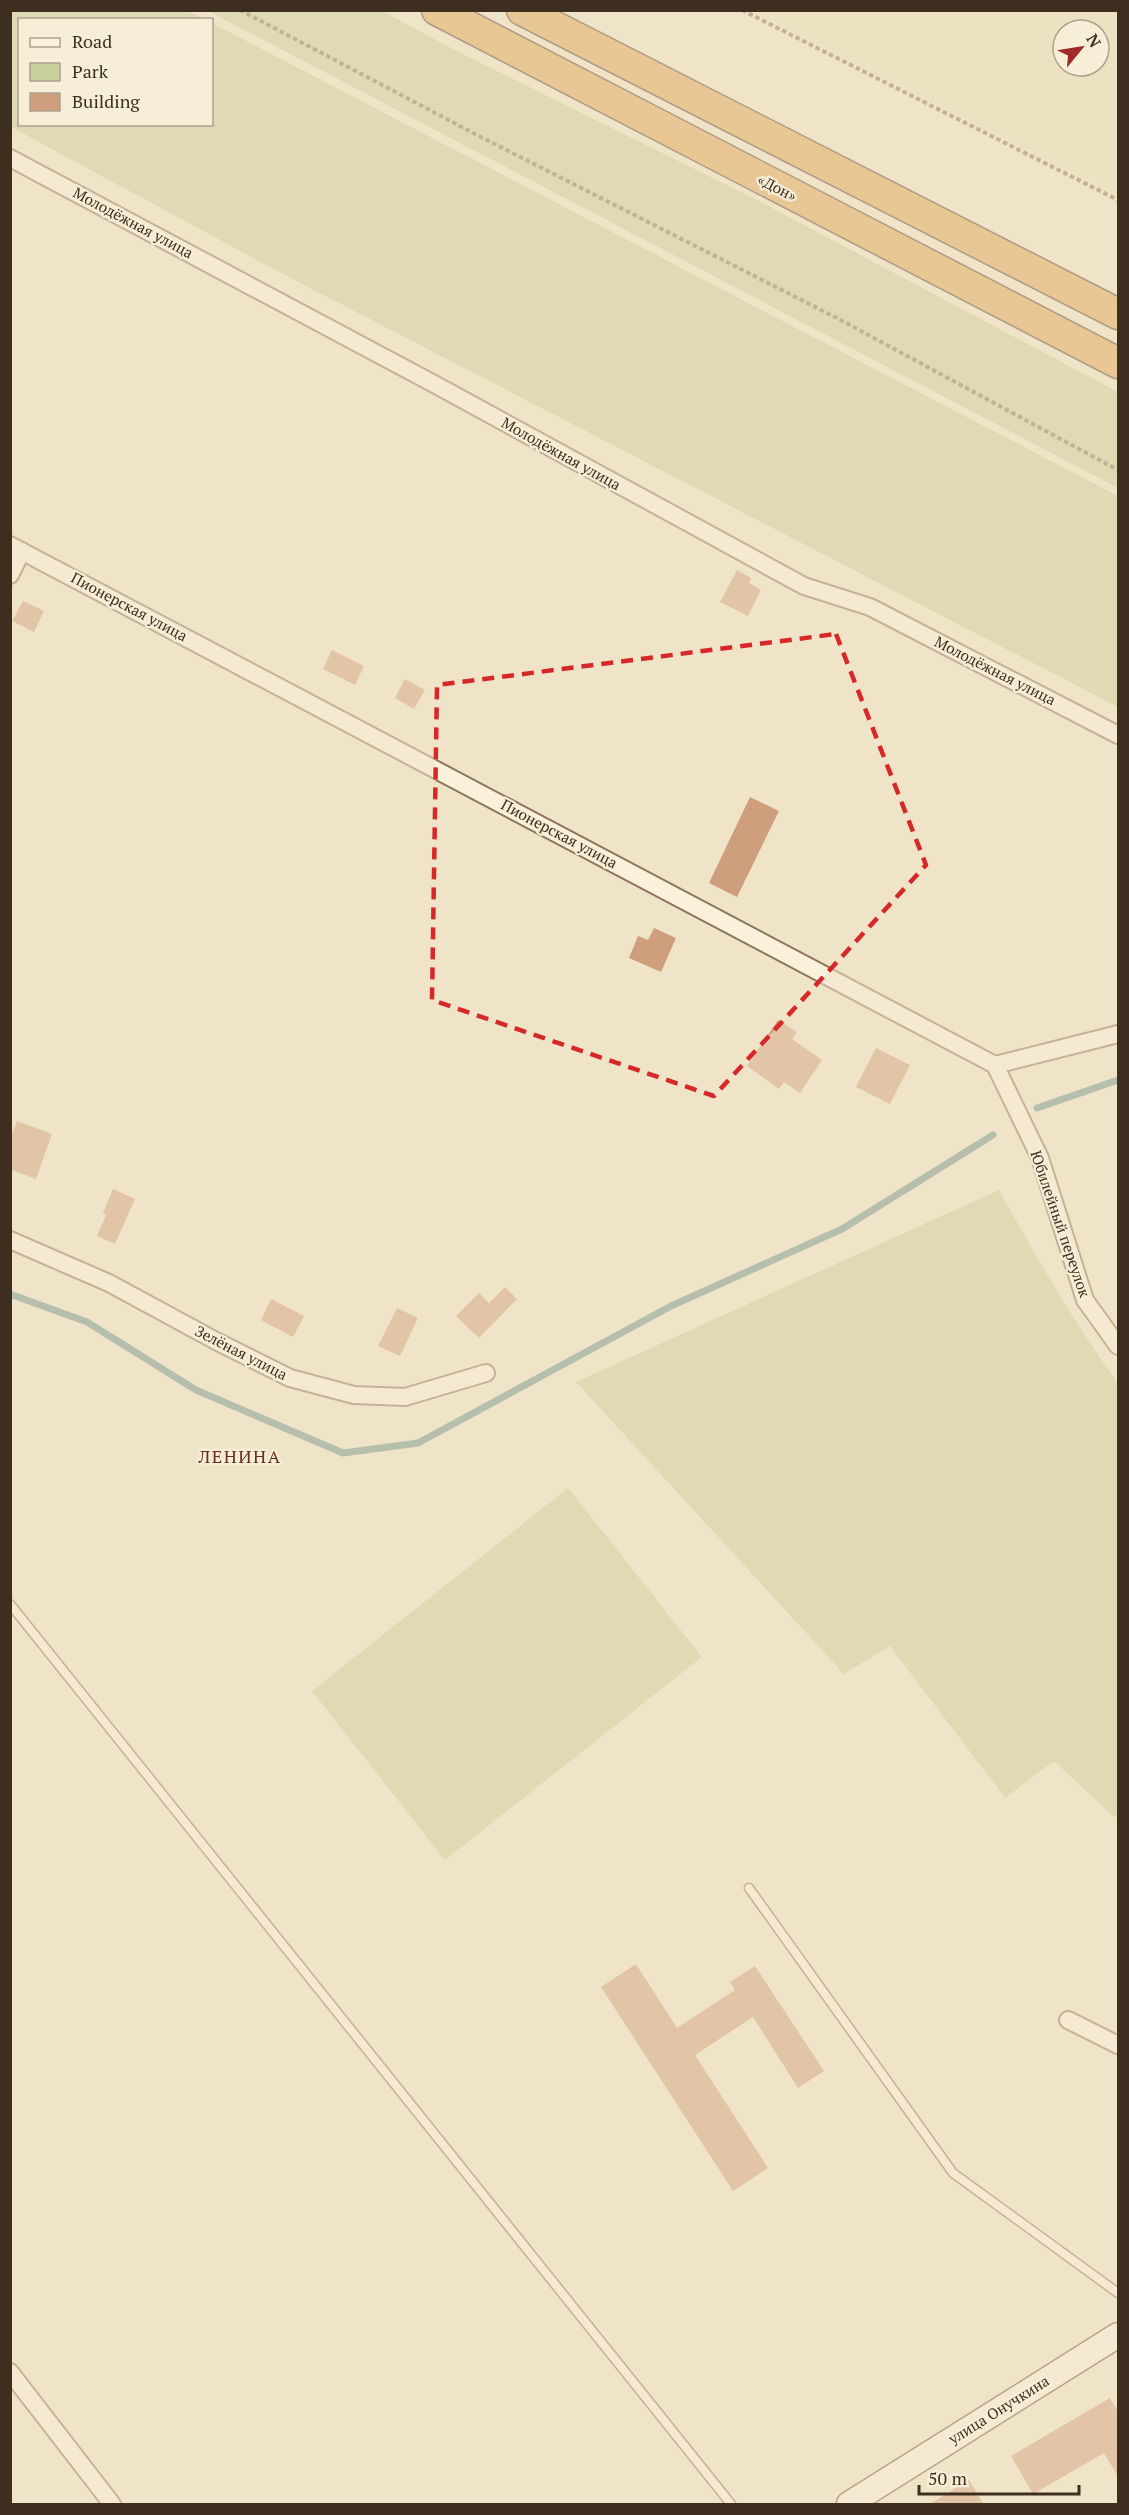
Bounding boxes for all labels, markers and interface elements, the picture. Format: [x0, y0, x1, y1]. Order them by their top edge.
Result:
legend [18, 18, 213, 126]
north arrow [1051, 18, 1111, 78]
text: Road [72, 29, 112, 53]
text: N [1081, 30, 1107, 51]
text: Park [72, 59, 109, 83]
text: Building [72, 89, 140, 113]
street label: «Дон» [754, 169, 801, 205]
street label: Молодёжная улица [70, 182, 197, 262]
street label: Молодёжная улица [498, 412, 625, 494]
street label: Пионерская улица [68, 567, 192, 645]
street label: Молодёжная улица [931, 631, 1060, 709]
street label: Пионерская улица [498, 794, 622, 872]
street label: Юбилейный переулок [1026, 1148, 1096, 1301]
street label: Зелёная улица [192, 1320, 291, 1384]
district label: ЛЕНИНА [197, 1444, 282, 1468]
street label: улица Онучкина [943, 2370, 1053, 2449]
scale bar [919, 2458, 1080, 2496]
text: 50 m [928, 2466, 968, 2490]

